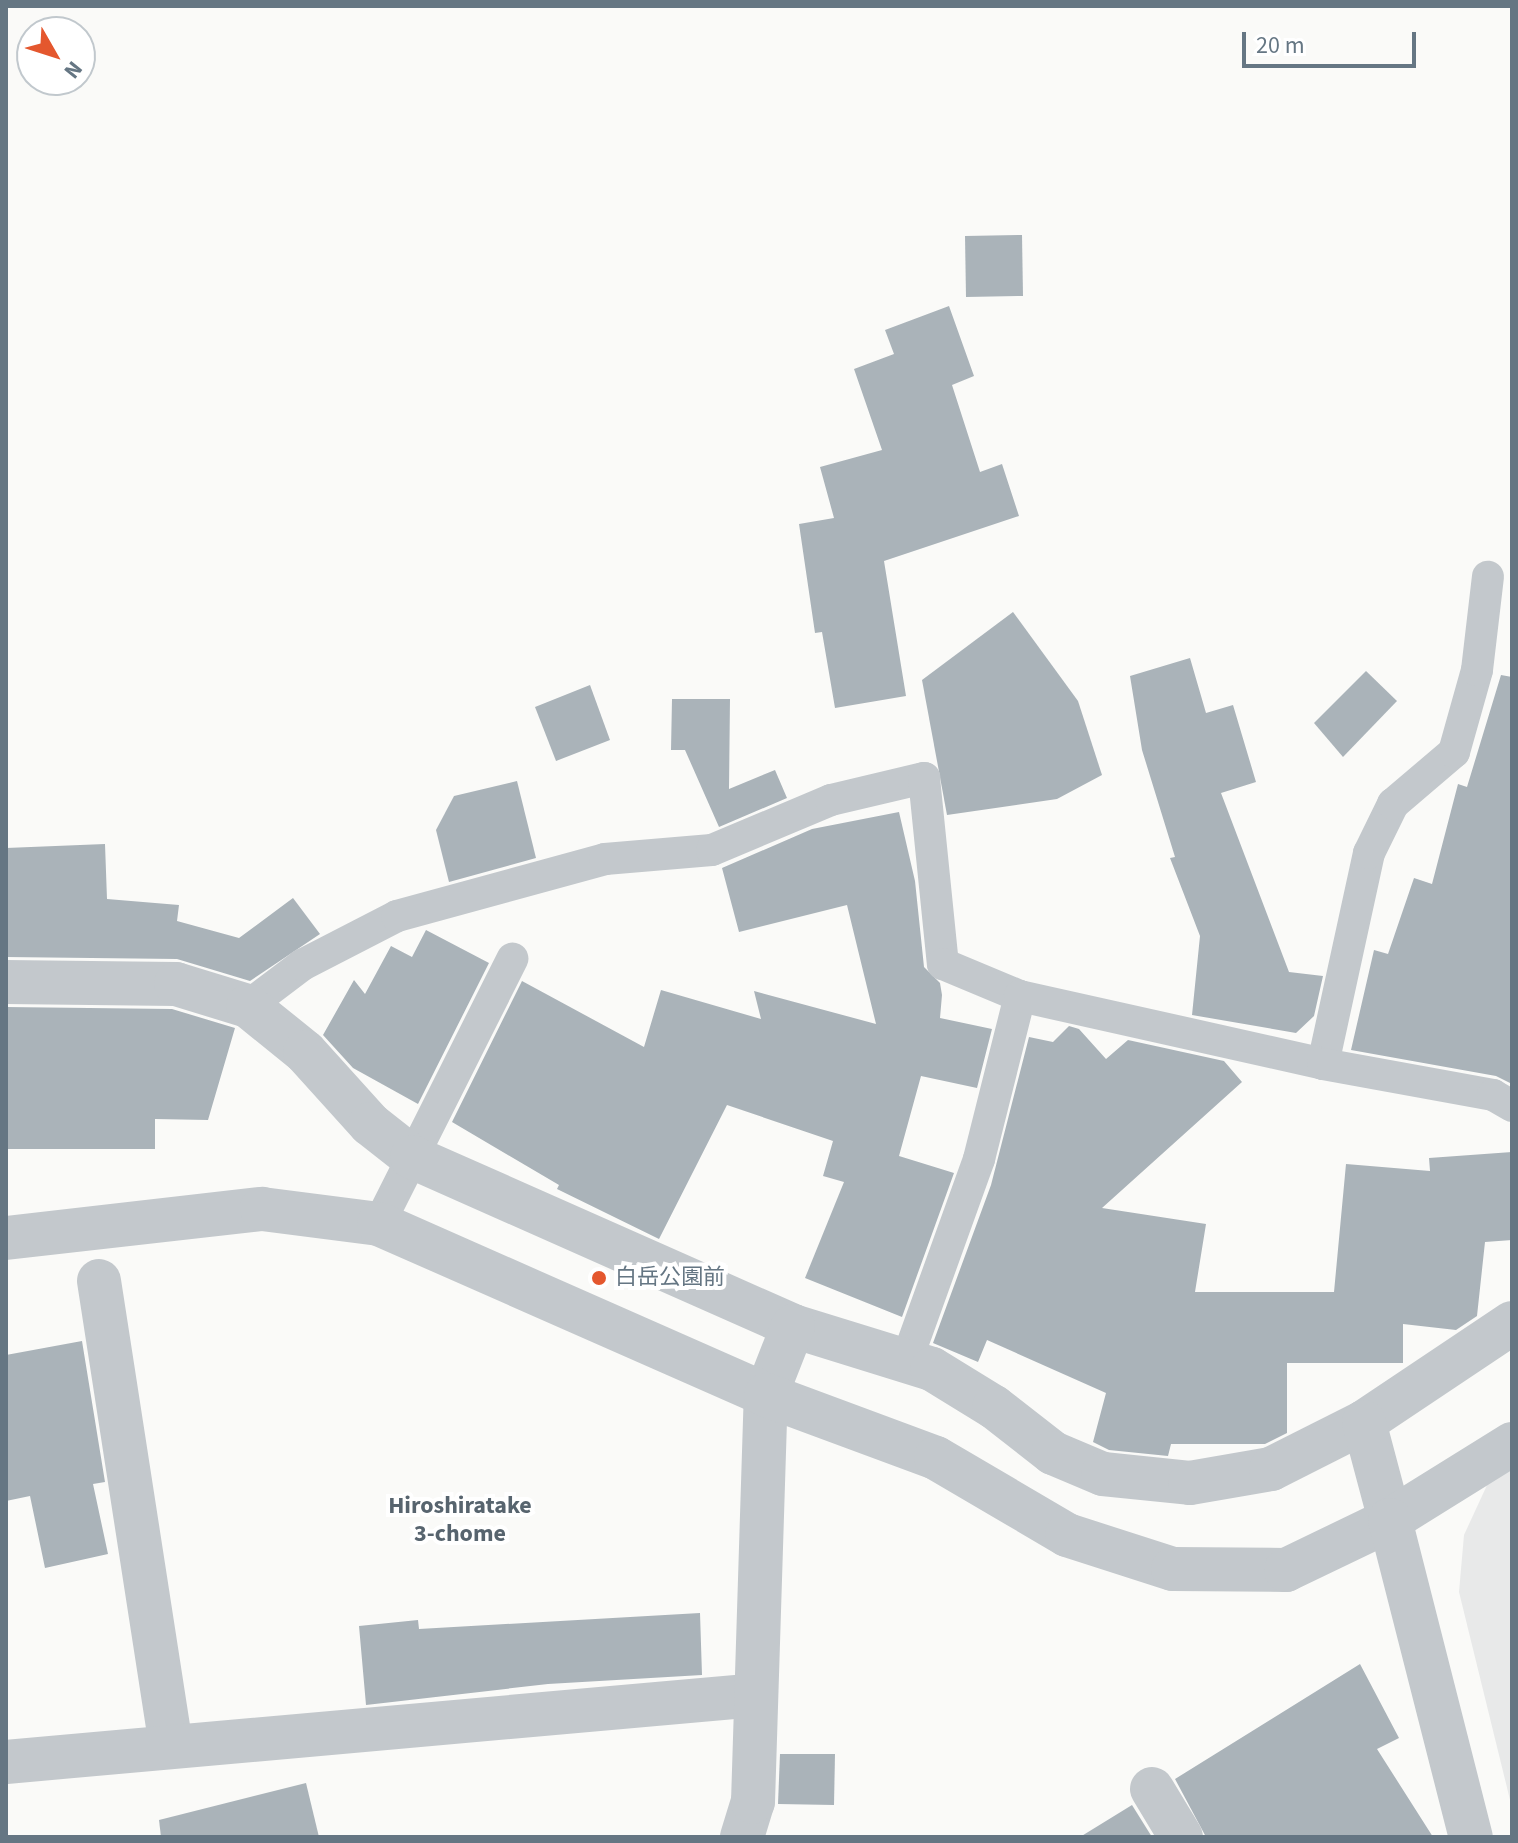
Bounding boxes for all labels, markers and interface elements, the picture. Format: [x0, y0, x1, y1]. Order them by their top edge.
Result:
north arrow [16, 16, 96, 96]
scale bar [1246, 16, 1420, 66]
text: 20 m [1256, 28, 1305, 63]
text: N [56, 54, 90, 86]
place label: 白岳公園前 [615, 1265, 725, 1291]
marker: 白岳公園前 [590, 1269, 608, 1287]
district label: Hiroshiratake 3-chome [388, 1492, 532, 1548]

